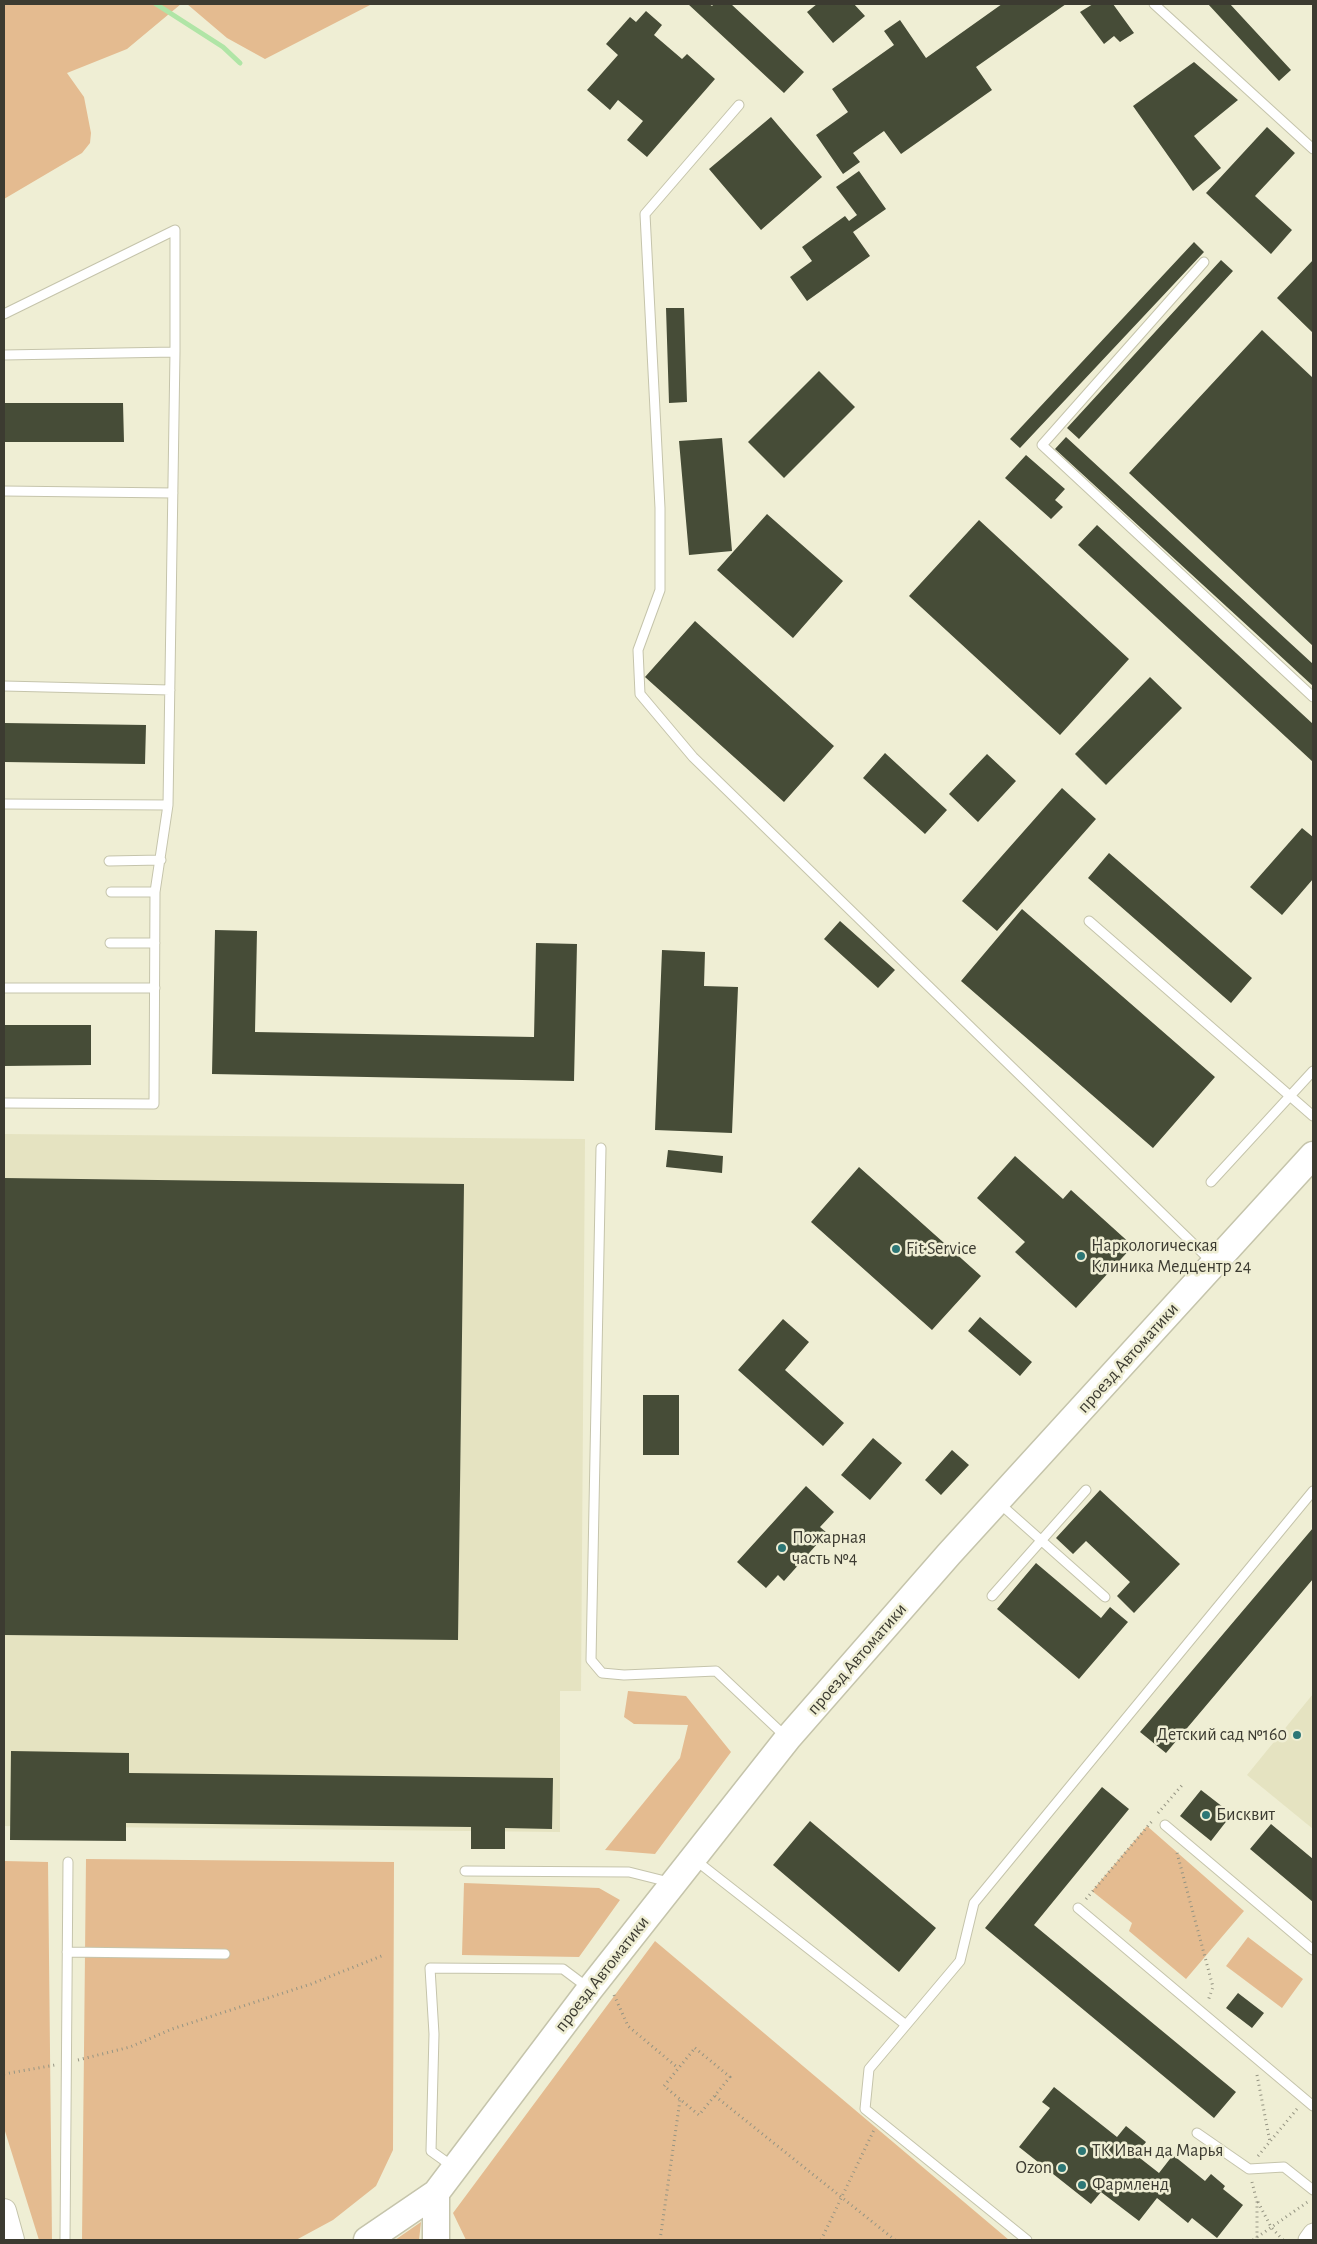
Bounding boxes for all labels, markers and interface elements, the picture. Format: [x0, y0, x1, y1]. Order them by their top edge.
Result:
place label: Наркологическая Клиника Медцентр 24 [1091, 1235, 1251, 1278]
place label: Fit Service [906, 1238, 977, 1260]
marker: Fit Service [890, 1243, 902, 1255]
marker: Наркологическая Клиника Медцентр 24 [1075, 1250, 1087, 1262]
street label: проезд Автоматики [1073, 1298, 1183, 1418]
place label: Пожарная часть №4 [792, 1527, 867, 1570]
marker: Пожарная часть №4 [776, 1542, 788, 1554]
street label: проезд Автоматики [803, 1599, 911, 1719]
place label: Детский сад №160 [1156, 1724, 1287, 1746]
marker: Детский сад №160 [1291, 1729, 1303, 1741]
place label: Бисквит [1216, 1804, 1275, 1826]
marker: Бисквит [1200, 1809, 1212, 1821]
street label: проезд Автоматики [550, 1912, 654, 2036]
place label: ТК Иван да Марья [1092, 2140, 1223, 2162]
marker: ТК Иван да Марья [1076, 2145, 1088, 2157]
place label: Ozon [1015, 2157, 1052, 2179]
marker: Ozon [1056, 2162, 1068, 2174]
place label: Фармленд [1092, 2174, 1169, 2196]
marker: Фармленд [1076, 2179, 1088, 2191]

